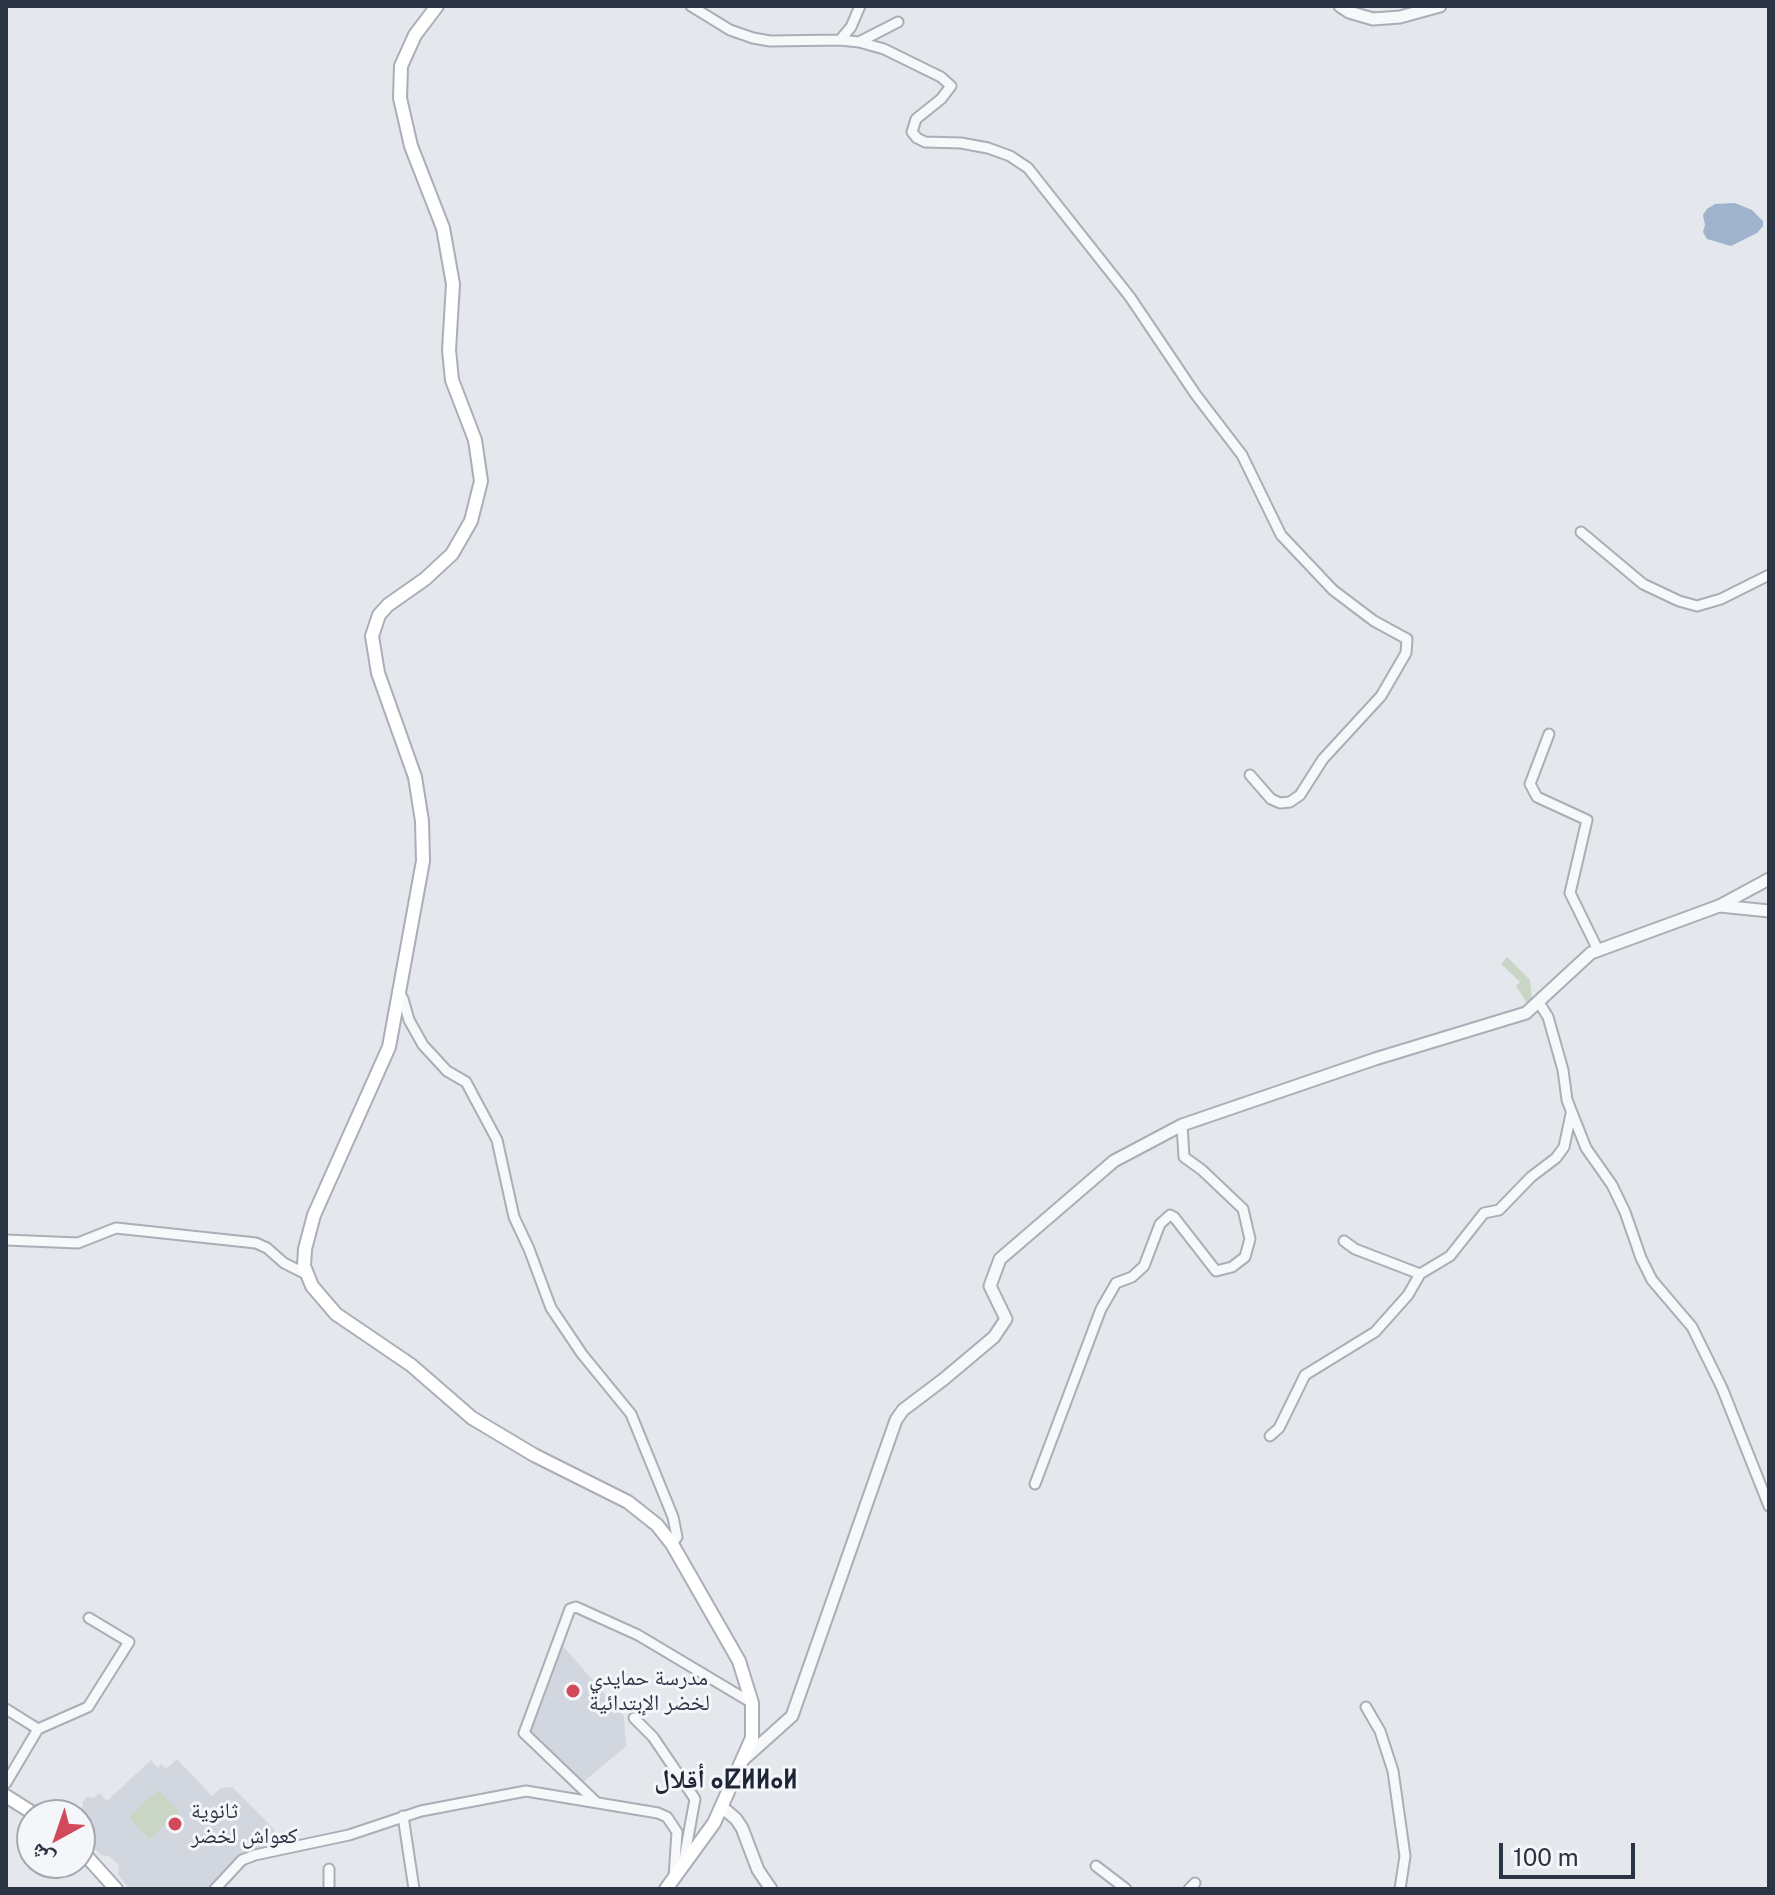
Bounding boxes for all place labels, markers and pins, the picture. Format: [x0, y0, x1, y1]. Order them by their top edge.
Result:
place label: مدرسة حمايدي لخضر الإبتدائية [589, 1665, 710, 1716]
marker: مدرسة حمايدي لخضر الإبتدائية [564, 1682, 582, 1700]
place label: ثانوية كعواش لخضر [191, 1798, 298, 1850]
marker: ثانوية كعواش لخضر [166, 1815, 184, 1833]

